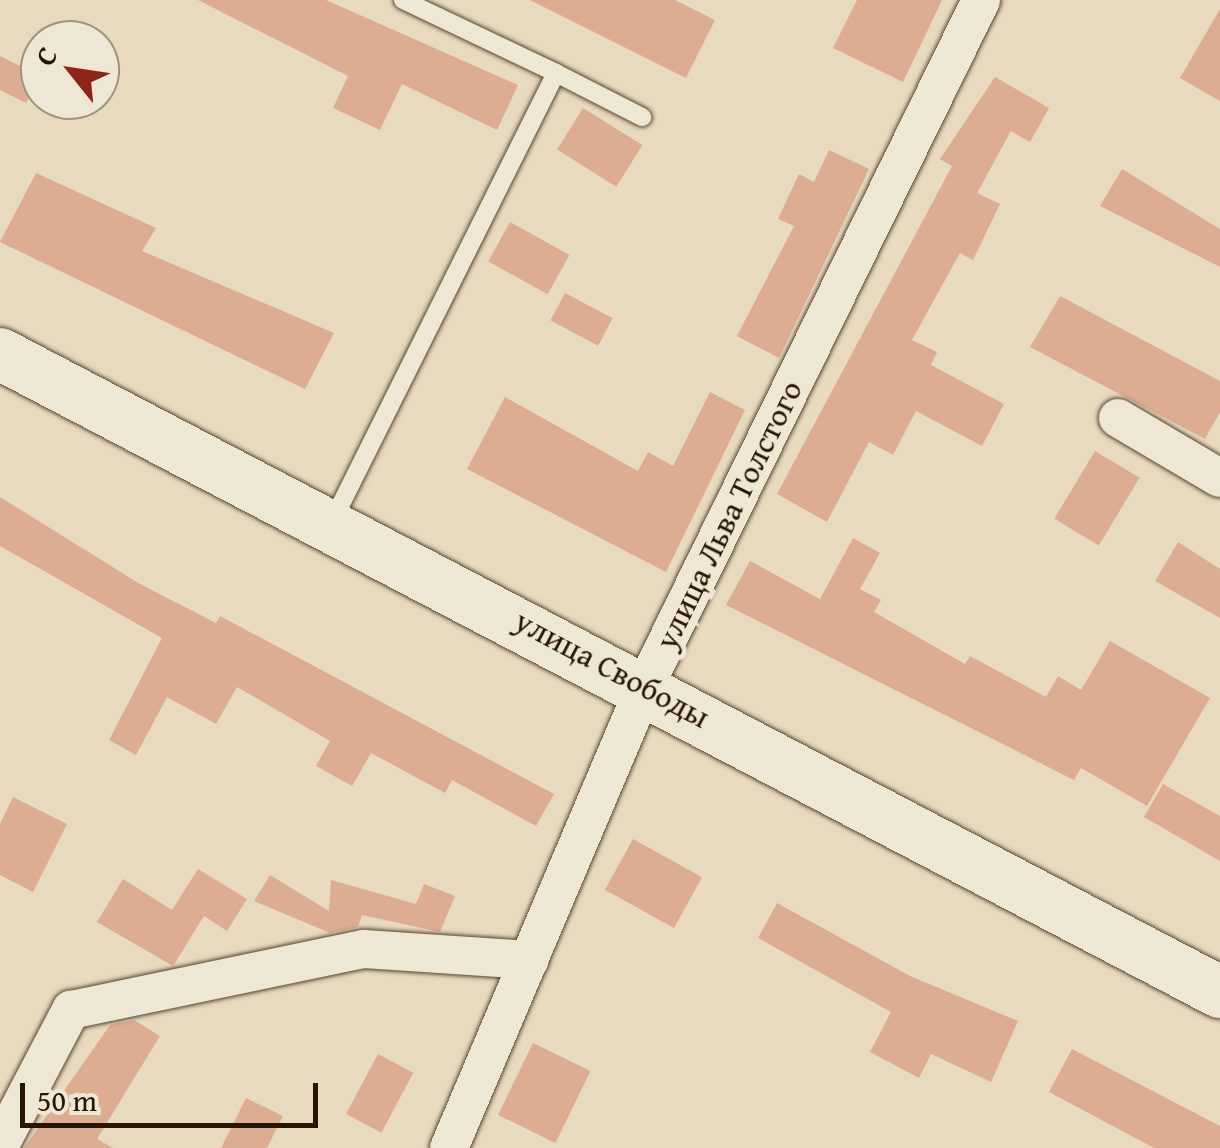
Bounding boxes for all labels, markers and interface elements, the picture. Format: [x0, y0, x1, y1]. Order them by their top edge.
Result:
north arrow [20, 20, 120, 120]
text: С [24, 39, 67, 73]
street label: улица Льва Толстого [647, 374, 811, 656]
street label: улица Свободы [508, 602, 716, 736]
scale bar [25, 1063, 322, 1125]
text: 50 m [37, 1078, 97, 1122]

